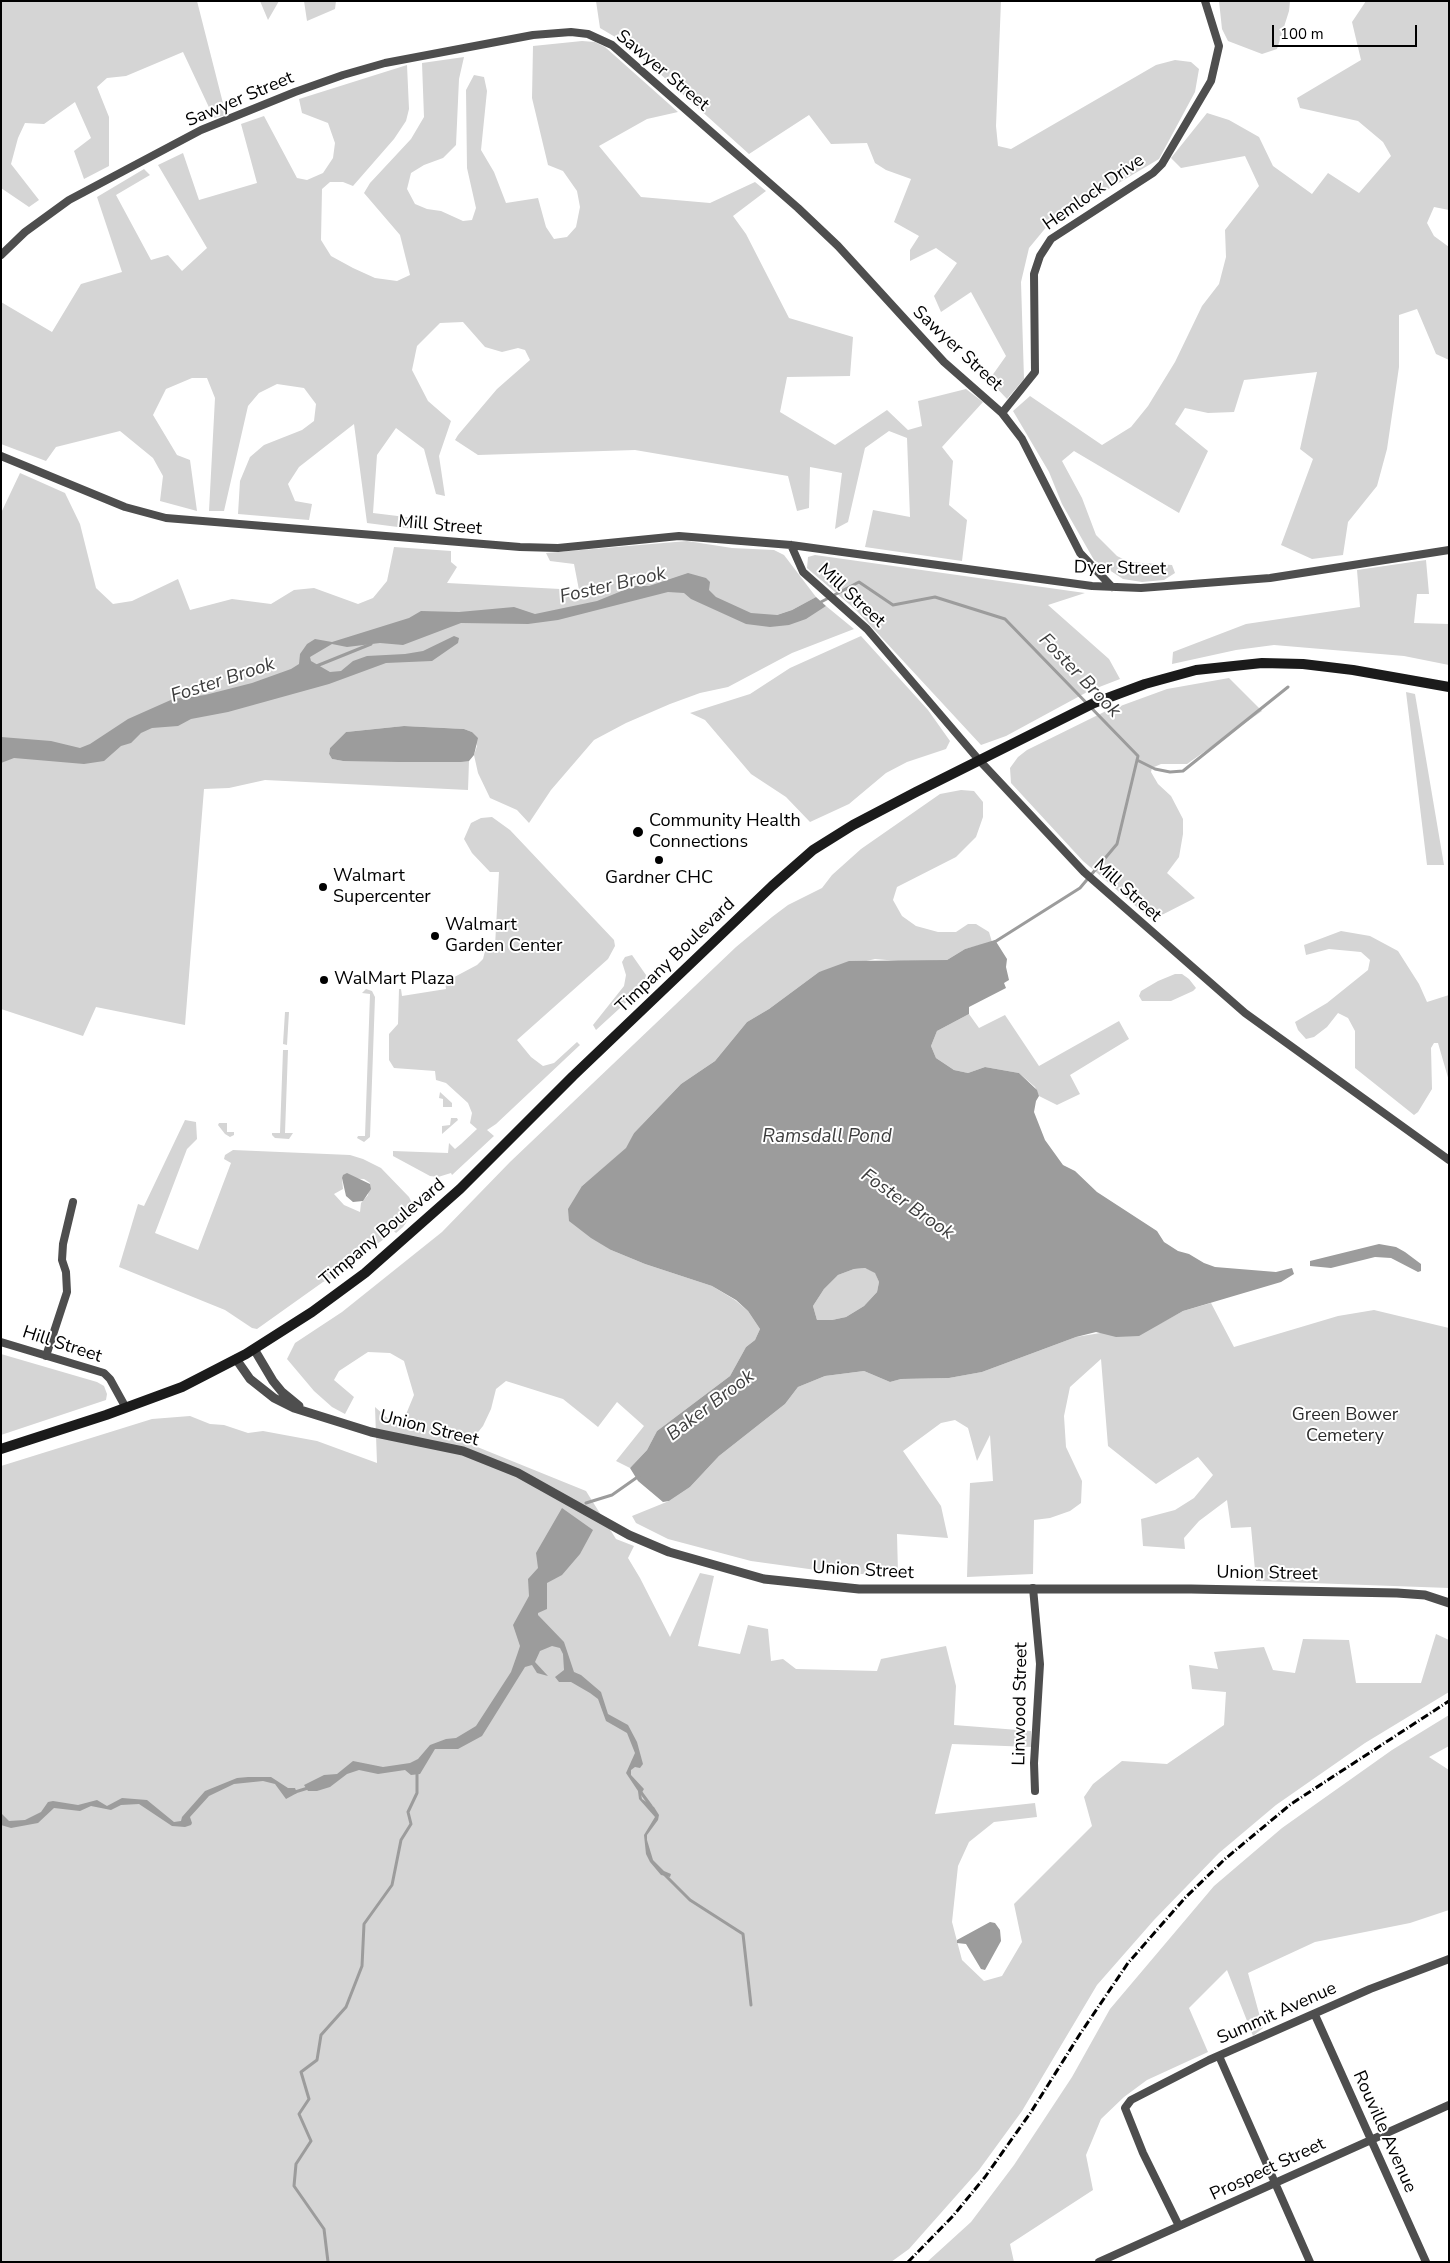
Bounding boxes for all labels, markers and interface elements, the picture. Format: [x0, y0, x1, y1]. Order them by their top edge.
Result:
scale bar [1275, 15, 1420, 47]
text: 100 m [1280, 24, 1324, 44]
street label: Sawyer Street [611, 26, 713, 116]
street label: Sawyer Street [183, 68, 297, 132]
street label: Hemlock Drive [1039, 150, 1149, 236]
street label: Sawyer Street [908, 302, 1006, 396]
street label: Mill Street [397, 512, 483, 540]
street label: Dyer Street [1074, 557, 1166, 581]
street label: Mill Street [813, 559, 889, 633]
water label: Foster Brook [558, 563, 668, 609]
water label: Foster Brook [1033, 629, 1125, 723]
water label: Foster Brook [168, 653, 278, 709]
place label: Community Health Connections [649, 811, 801, 854]
marker: Community Health Connections [631, 825, 645, 839]
marker: Gardner CHC [653, 854, 665, 866]
street label: Mill Street [1089, 855, 1165, 927]
place label: Walmart Supercenter [333, 866, 431, 909]
place label: Gardner CHC [605, 868, 713, 890]
marker: Walmart Supercenter [317, 881, 329, 893]
street label: Timpany Boulevard [612, 894, 740, 1018]
place label: Walmart Garden Center [445, 915, 562, 958]
marker: Walmart Garden Center [429, 930, 441, 942]
place label: WalMart Plaza [334, 969, 454, 991]
marker: WalMart Plaza [318, 974, 330, 986]
water label: Ramsdall Pond [762, 1126, 892, 1148]
water label: Foster Brook [856, 1165, 958, 1245]
street label: Timpany Boulevard [316, 1174, 450, 1292]
street label: Hill Street [20, 1322, 104, 1368]
water label: Baker Brook [663, 1366, 759, 1446]
park label: Green Bower Cemetery [1292, 1405, 1398, 1448]
street label: Union Street [377, 1406, 481, 1452]
street label: Union Street [812, 1558, 914, 1584]
street label: Union Street [1216, 1562, 1318, 1586]
street label: Linwood Street [1009, 1642, 1033, 1766]
street label: Summit Avenue [1214, 1978, 1340, 2050]
street label: Rouville Avenue [1347, 2068, 1421, 2196]
street label: Prospect Street [1207, 2134, 1329, 2206]

